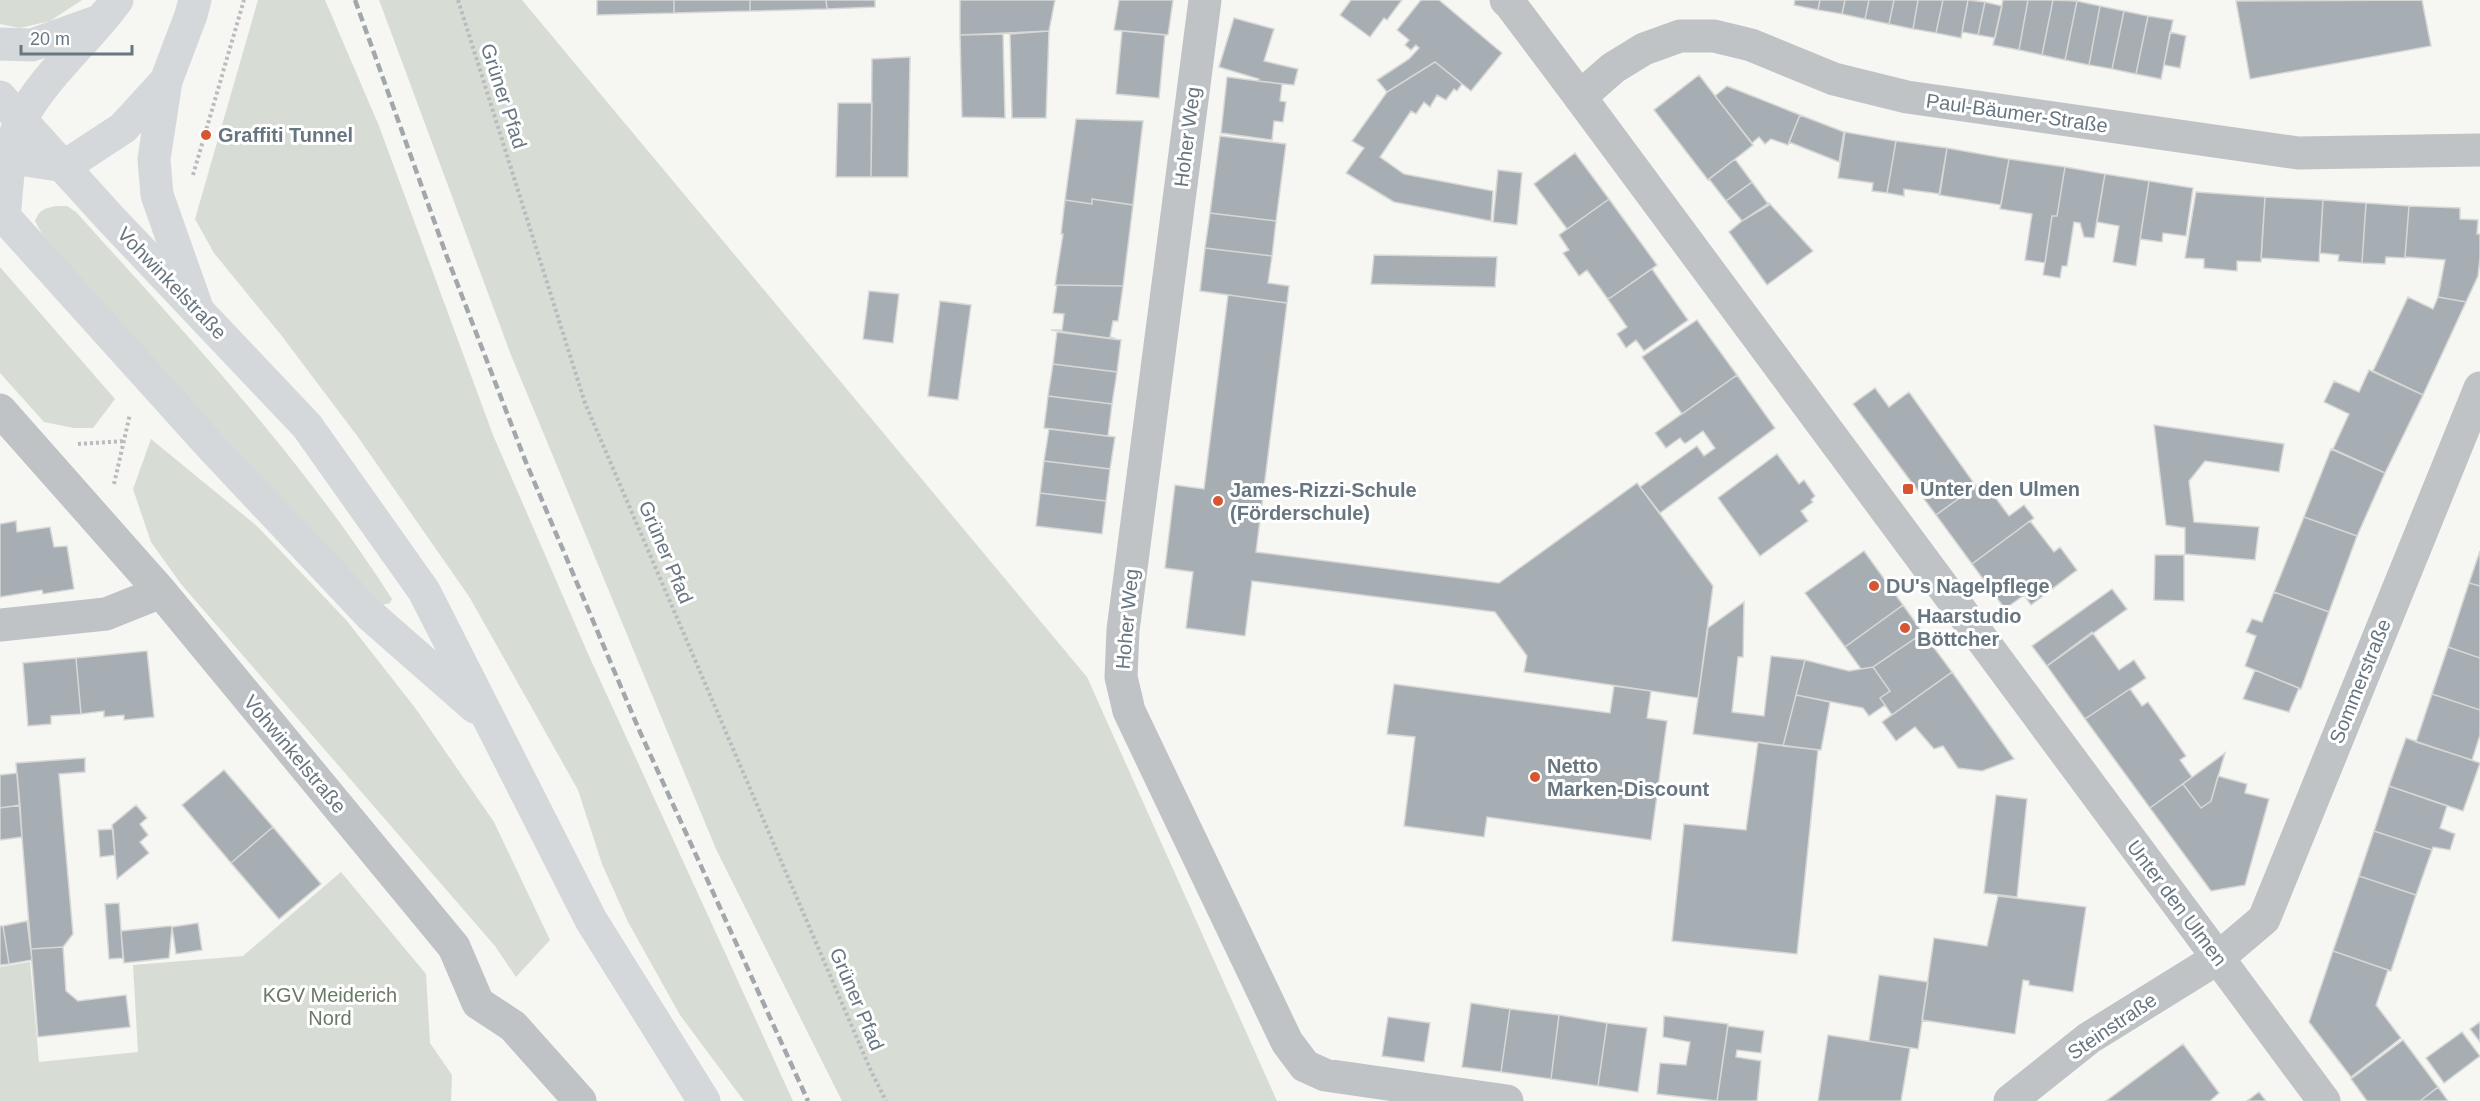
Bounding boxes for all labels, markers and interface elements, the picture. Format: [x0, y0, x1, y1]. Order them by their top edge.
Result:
scale bar [21, 18, 132, 56]
text: 20 m [30, 29, 70, 49]
street label: Grüner Pfad [477, 41, 531, 151]
street label: Hoher Weg [1170, 86, 1204, 188]
street label: Paul-Bäumer-Straße [1925, 89, 2109, 137]
place label: Graffiti Tunnel [218, 124, 353, 146]
marker: Graffiti Tunnel [199, 128, 213, 142]
street label: Vohwinkelstraße [113, 223, 231, 343]
place label: Unter den Ulmen [1920, 478, 2080, 500]
place label: James-Rizzi-Schule (Förderschule) [1230, 479, 1417, 524]
marker: Unter den Ulmen [1901, 482, 1915, 496]
marker: James-Rizzi-Schule (Förderschule) [1211, 494, 1225, 508]
street label: Grüner Pfad [635, 498, 697, 606]
street label: Hoher Weg [1112, 568, 1142, 670]
place label: DU's Nagelpflege [1886, 575, 2050, 597]
marker: DU's Nagelpflege [1867, 579, 1881, 593]
place label: Haarstudio Böttcher [1917, 605, 2021, 650]
street label: Sommerstraße [2325, 616, 2395, 746]
marker: Haarstudio Böttcher [1898, 621, 1912, 635]
street label: Vohwinkelstraße [239, 691, 351, 817]
place label: Netto Marken-Discount [1547, 755, 1710, 800]
marker: Netto Marken-Discount [1528, 770, 1542, 784]
street label: Unter den Ulmen [2123, 836, 2231, 970]
street label: Grüner Pfad [826, 945, 888, 1053]
park label: KGV Meiderich Nord [263, 984, 397, 1029]
street label: Steinstraße [2063, 988, 2161, 1064]

